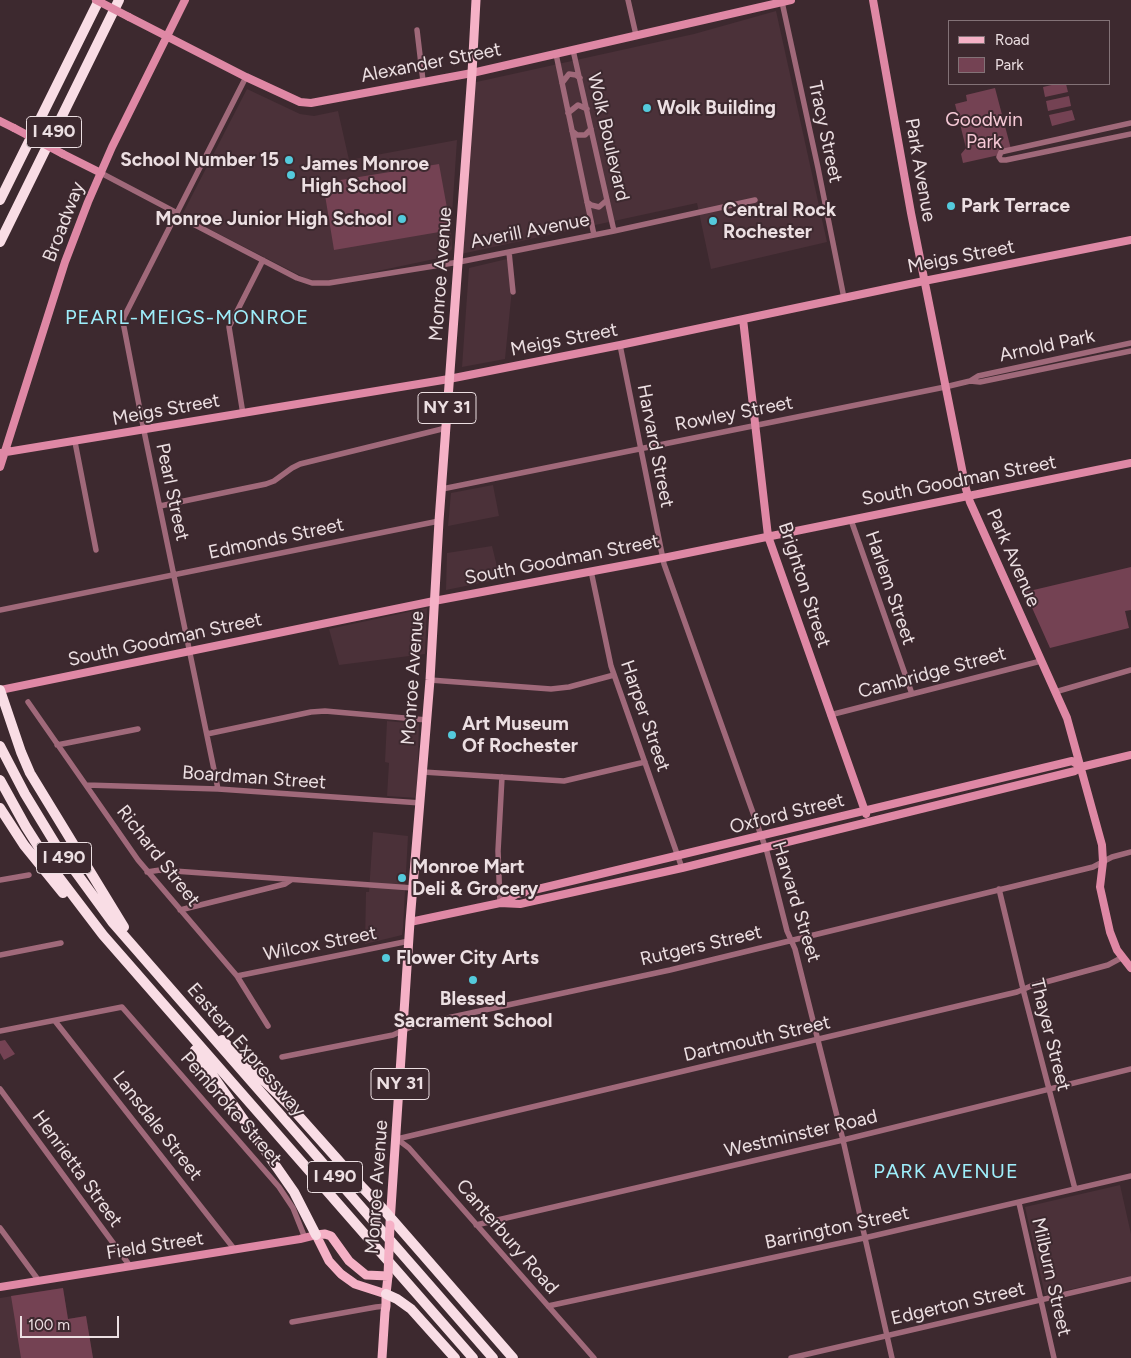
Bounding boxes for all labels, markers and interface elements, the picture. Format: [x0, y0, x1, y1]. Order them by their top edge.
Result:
legend [948, 20, 1111, 85]
text: Road [995, 31, 1030, 49]
street label: Alexander Street [359, 38, 503, 88]
text: Park [995, 56, 1024, 74]
street label: Wolk Boulevard [582, 71, 634, 203]
street label: Tracy Street [803, 79, 847, 185]
place label: Wolk Building [657, 97, 776, 119]
marker: Wolk Building [641, 102, 653, 114]
park label: Goodwin Park [945, 109, 1023, 153]
road number: I 490 [27, 116, 82, 148]
street label: Park Avenue [900, 116, 940, 224]
place label: School Number 15 [120, 149, 279, 171]
place label: James Monroe High School [301, 153, 429, 197]
marker: School Number 15 [283, 154, 295, 166]
marker: James Monroe High School [285, 169, 297, 181]
street label: Broadway [38, 179, 90, 265]
place label: Park Terrace [961, 195, 1070, 217]
place label: Central Rock Rochester [723, 199, 836, 243]
marker: Park Terrace [945, 200, 957, 212]
street label: Monroe Avenue [425, 206, 457, 342]
place label: Monroe Junior High School [155, 208, 392, 230]
street label: Averill Avenue [469, 208, 591, 254]
marker: Monroe Junior High School [396, 213, 408, 225]
marker: Central Rock Rochester [707, 215, 719, 227]
street label: Meigs Street [905, 235, 1017, 279]
district label: PEARL-MEIGS-MONROE [63, 306, 311, 330]
street label: Meigs Street [508, 318, 620, 362]
street label: Arnold Park [997, 325, 1097, 367]
street label: Harvard Street [632, 382, 678, 510]
street label: Meigs Street [110, 389, 222, 431]
street label: Rowley Street [673, 391, 795, 437]
road number: NY 31 [418, 392, 476, 423]
street label: Pearl Street [151, 441, 193, 543]
street label: South Goodman Street [860, 451, 1058, 511]
street label: Park Avenue [981, 505, 1045, 611]
street label: Edmonds Street [206, 513, 346, 565]
street label: Brighton Street [773, 519, 835, 651]
street label: Harlem Street [860, 528, 920, 648]
street label: South Goodman Street [463, 530, 661, 590]
street label: South Goodman Street [66, 608, 264, 672]
street label: Monroe Avenue [397, 610, 429, 746]
street label: Cambridge Street [856, 642, 1008, 704]
street label: Harper Street [615, 657, 675, 775]
place label: Art Museum Of Rochester [462, 713, 578, 757]
marker: Art Museum Of Rochester [446, 729, 458, 741]
street label: Boardman Street [181, 762, 327, 794]
street label: Oxford Street [727, 789, 847, 839]
street label: Richard Street [111, 801, 205, 911]
street label: Harvard Street [767, 839, 825, 965]
road number: I 490 [36, 842, 92, 874]
place label: Monroe Mart Deli & Grocery [412, 856, 538, 900]
marker: Monroe Mart Deli & Grocery [396, 872, 408, 884]
street label: Rutgers Street [638, 921, 764, 971]
street label: Wilcox Street [261, 922, 379, 966]
place label: Flower City Arts [396, 947, 539, 969]
marker: Flower City Arts [380, 952, 392, 964]
marker: Blessed Sacrament School [467, 974, 479, 986]
street label: Thayer Street [1025, 976, 1075, 1094]
street label: Eastern Expressway [182, 979, 310, 1121]
place label: Blessed Sacrament School [394, 988, 552, 1032]
street label: Dartmouth Street [681, 1011, 833, 1067]
street label: Pembroke Street [175, 1047, 287, 1171]
street label: Lansdale Street [107, 1067, 207, 1185]
road number: NY 31 [371, 1068, 429, 1100]
street label: Westminster Road [722, 1105, 880, 1163]
street label: Henrietta Street [27, 1106, 127, 1232]
street label: Monroe Avenue [361, 1119, 393, 1255]
district label: PARK AVENUE [872, 1160, 1020, 1184]
road number: I 490 [308, 1162, 362, 1192]
street label: Canterbury Road [451, 1175, 563, 1299]
street label: Barrington Street [763, 1202, 911, 1254]
street label: Milburn Street [1026, 1215, 1076, 1339]
street label: Field Street [105, 1227, 205, 1265]
street label: Edgerton Street [889, 1277, 1027, 1331]
scale bar [22, 1306, 121, 1338]
text: 100 m [28, 1316, 70, 1334]

